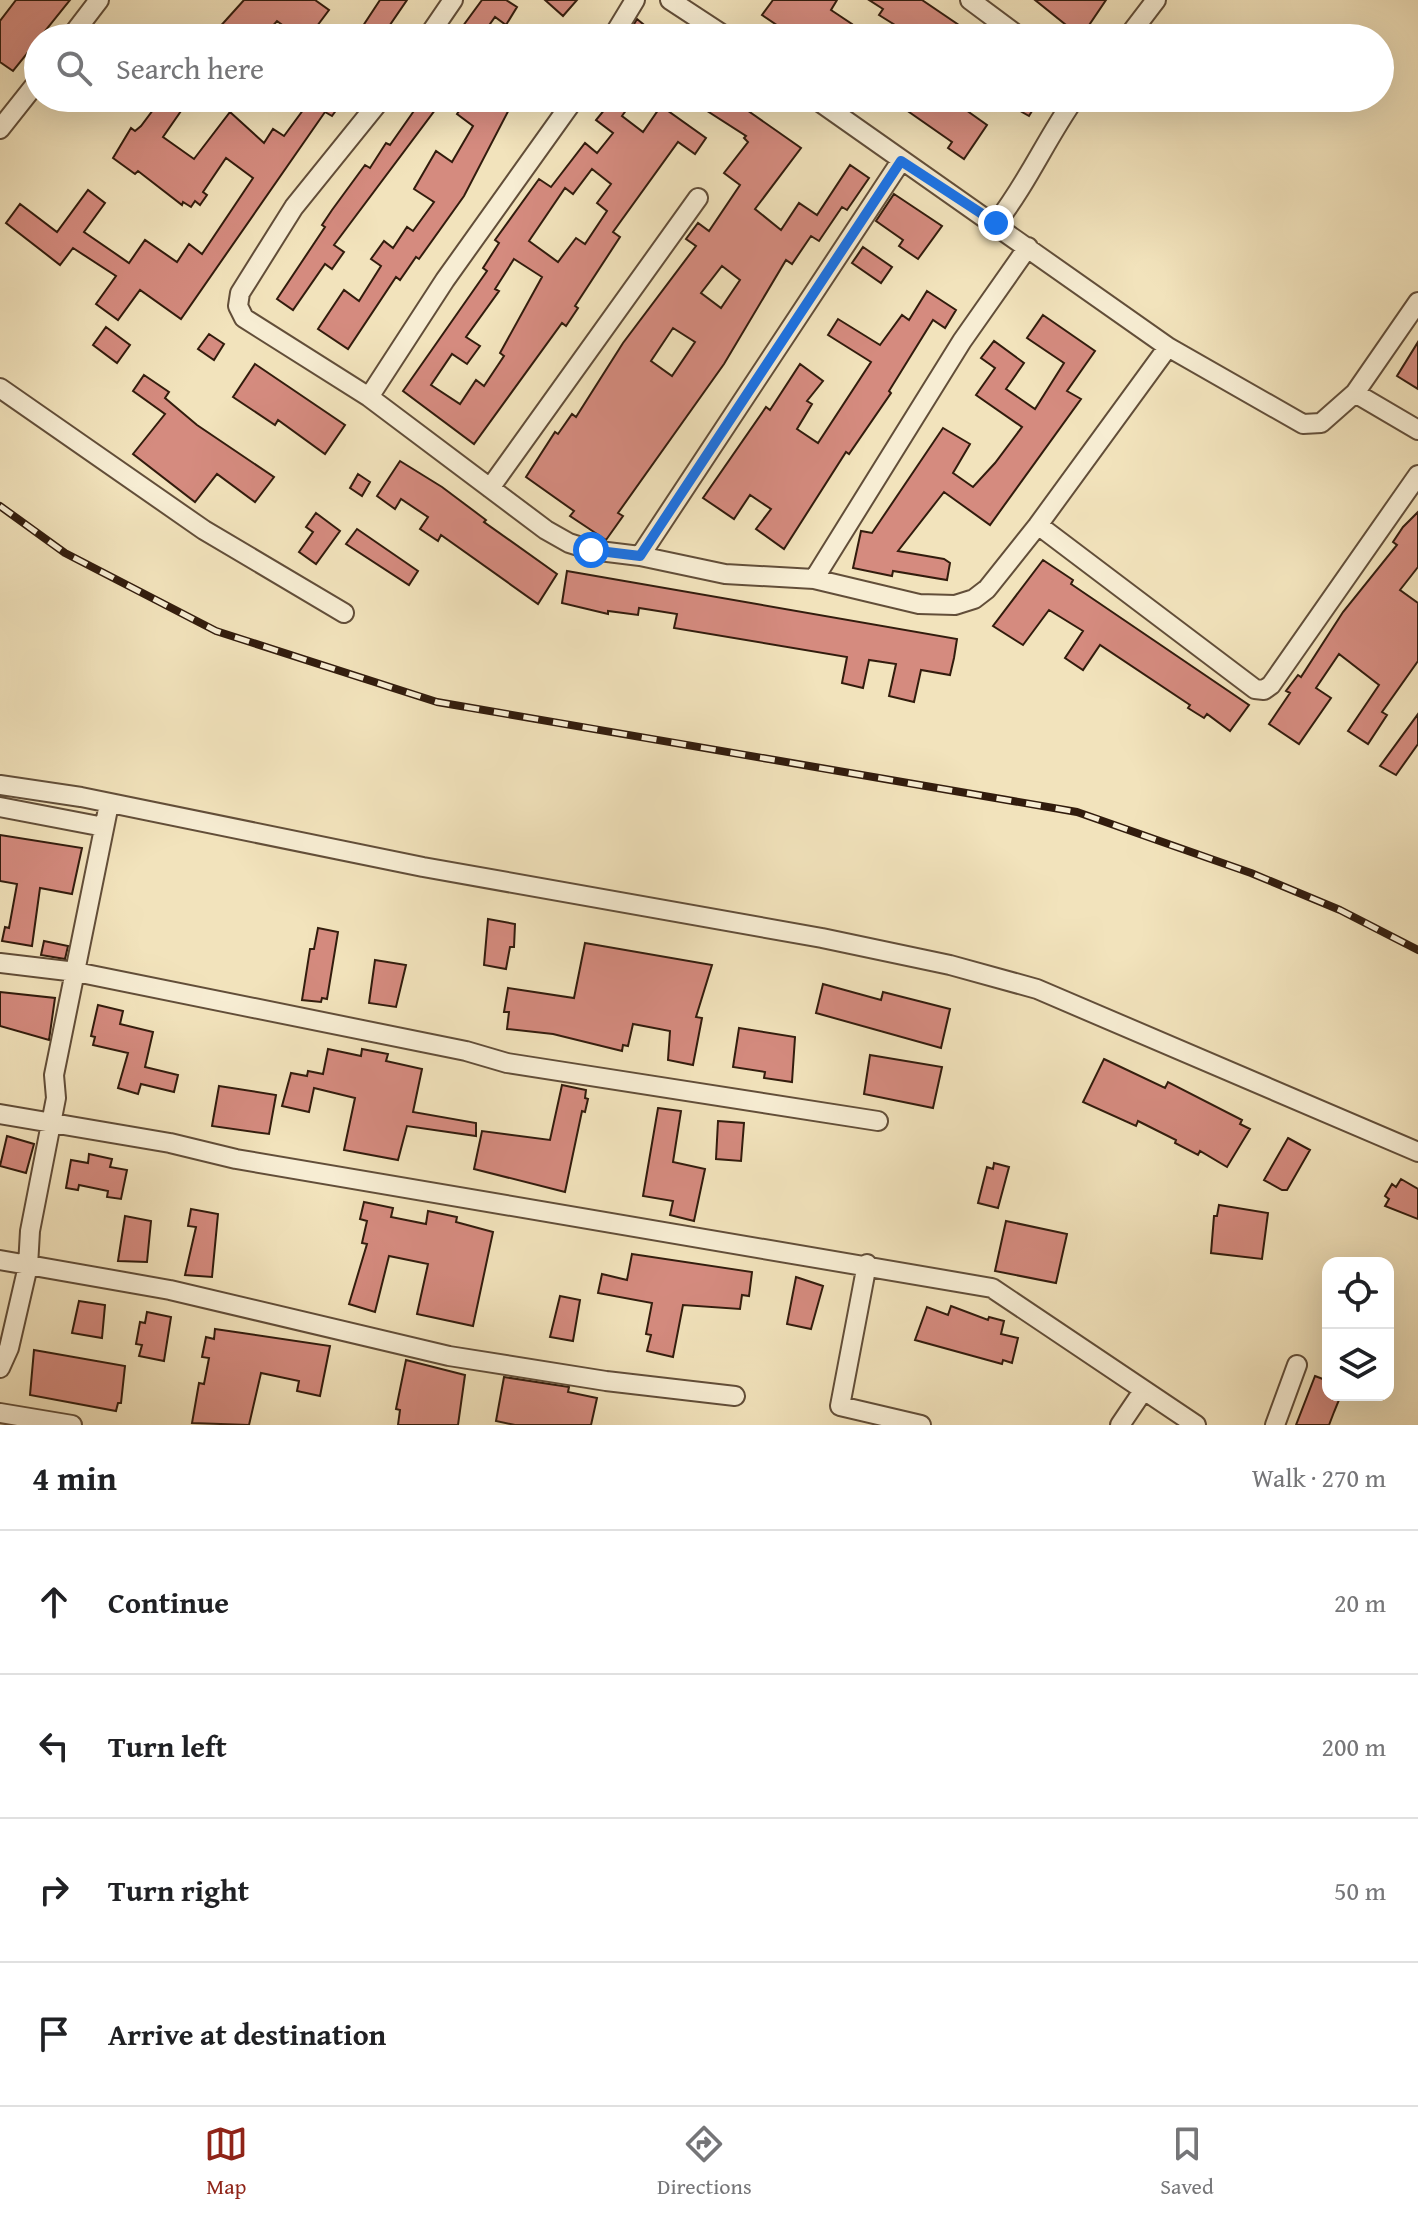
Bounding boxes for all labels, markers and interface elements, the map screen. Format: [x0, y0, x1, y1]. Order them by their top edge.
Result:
search box [24, 24, 1394, 112]
icon: search [52, 46, 96, 90]
text: Search here [116, 46, 264, 90]
route end [978, 205, 1014, 241]
route start [573, 532, 609, 568]
map controls [1322, 1257, 1394, 1401]
button: locate [1322, 1257, 1394, 1329]
button: layers [1322, 1329, 1394, 1401]
text: 4 min [32, 1453, 117, 1502]
text: Walk · 270 m [1252, 1458, 1386, 1497]
icon: ahead [32, 1580, 76, 1624]
text: Continue [108, 1580, 229, 1624]
text: 20 m [1334, 1583, 1386, 1622]
icon: left [32, 1724, 76, 1768]
text: Turn left [108, 1724, 227, 1768]
text: 200 m [1321, 1727, 1386, 1766]
icon: right [32, 1868, 76, 1912]
text: Turn right [108, 1868, 249, 1912]
text: 50 m [1334, 1871, 1386, 1910]
icon: arrive [32, 2012, 76, 2056]
text: Arrive at destination [108, 2012, 386, 2056]
tab: Map [204, 2122, 248, 2202]
tab: Directions [657, 2122, 752, 2202]
tab: Saved [1160, 2122, 1214, 2202]

